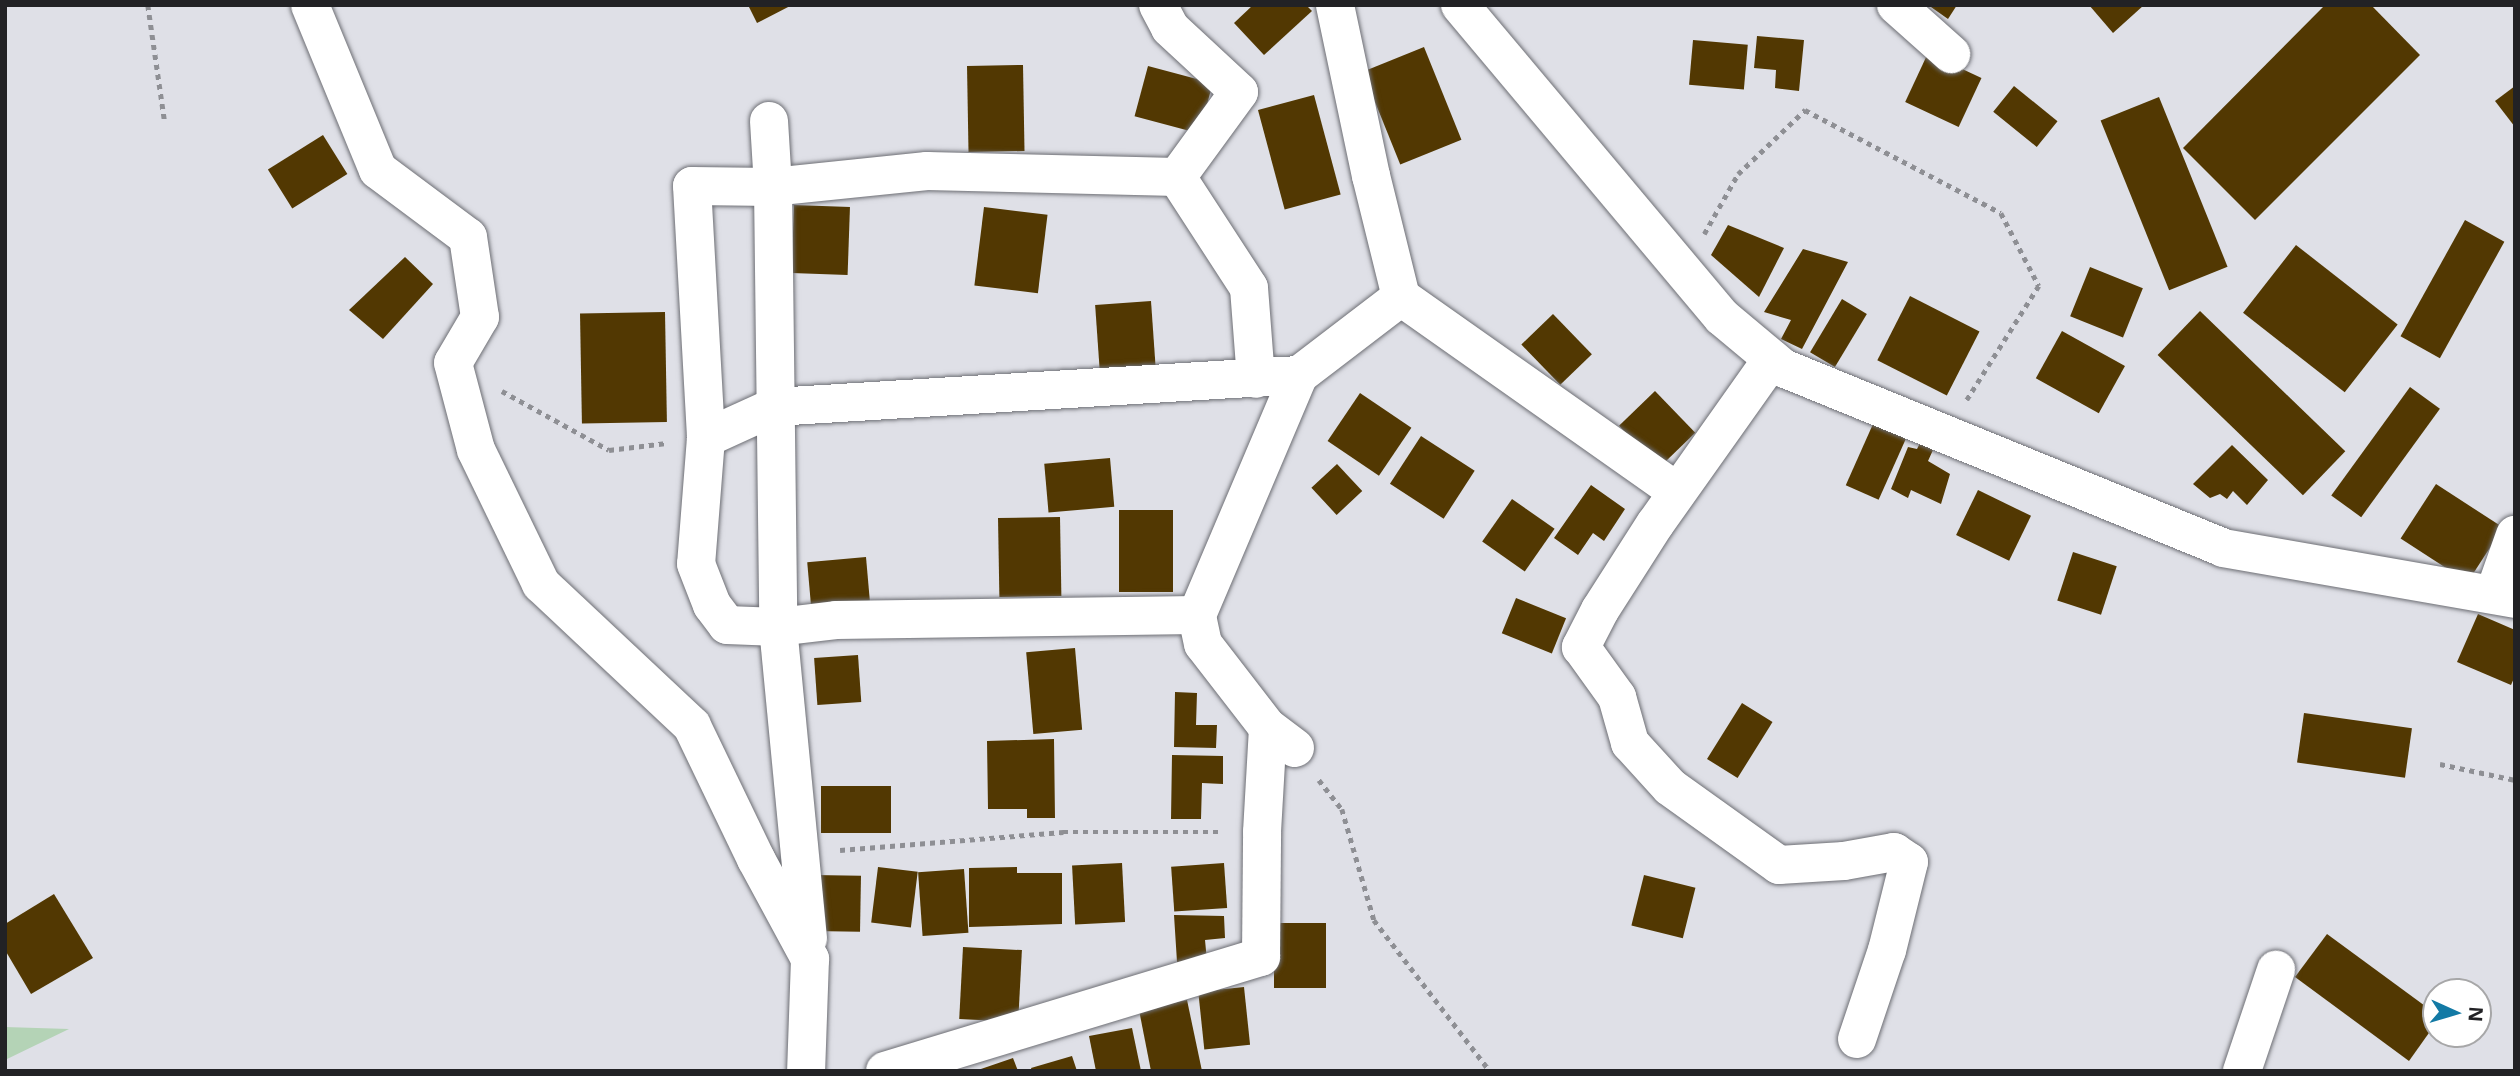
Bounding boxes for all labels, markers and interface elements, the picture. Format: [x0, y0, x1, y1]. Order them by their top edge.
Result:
north arrow [2422, 978, 2492, 1048]
text: N [2462, 1006, 2489, 1023]

